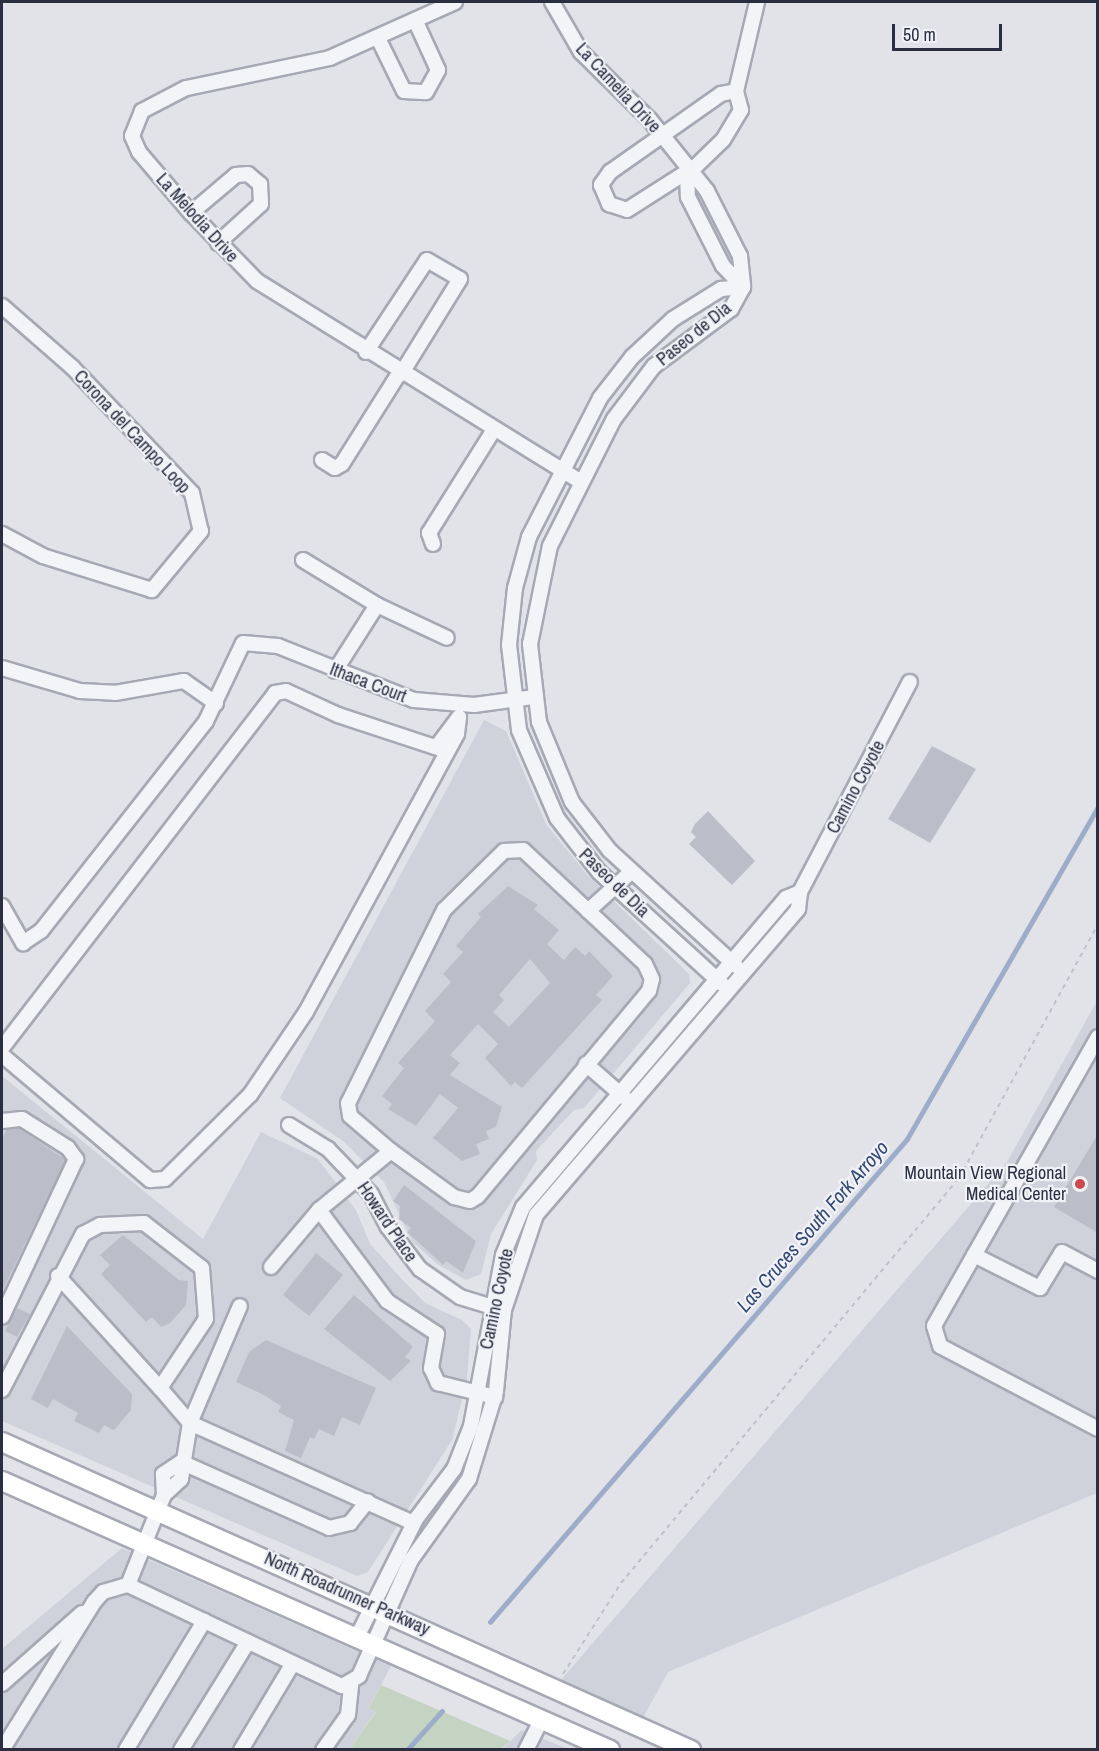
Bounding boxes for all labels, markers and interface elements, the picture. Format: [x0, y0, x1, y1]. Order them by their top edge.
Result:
scale bar [895, 12, 1004, 50]
text: 50 m [903, 22, 936, 47]
street label: La Camelia Drive [571, 39, 665, 137]
street label: La Melodia Drive [151, 169, 243, 267]
street label: Paseo de Dia [652, 297, 736, 371]
street label: Corona del Campo Loop [69, 366, 195, 498]
street label: Ithaca Court [327, 659, 409, 707]
street label: Camino Coyote [822, 737, 890, 837]
street label: Paseo de Dia [574, 844, 654, 922]
water label: Las Cruces South Fork Arroyo [731, 1135, 893, 1317]
place label: Mountain View Regional Medical Center [905, 1163, 1066, 1206]
marker: Mountain View Regional Medical Center [1071, 1175, 1089, 1193]
street label: Howard Place [352, 1178, 422, 1266]
street label: Camino Coyote [476, 1247, 518, 1351]
street label: North Roadrunner Parkway [261, 1548, 433, 1640]

